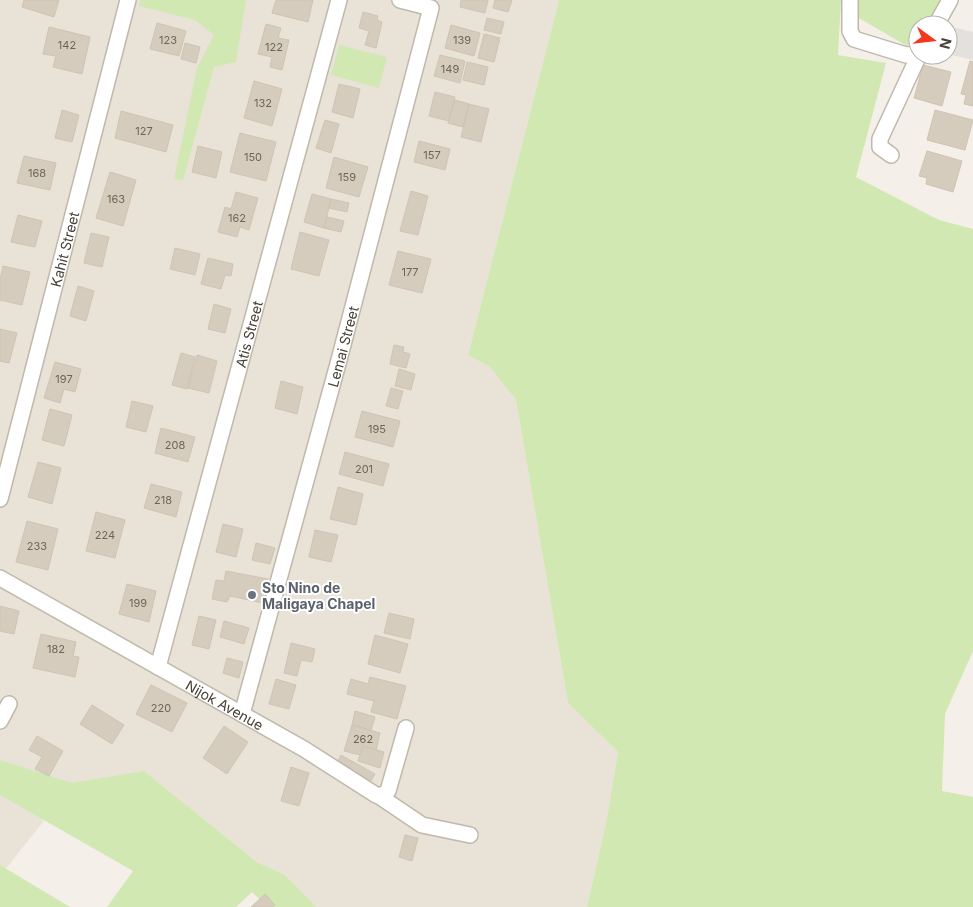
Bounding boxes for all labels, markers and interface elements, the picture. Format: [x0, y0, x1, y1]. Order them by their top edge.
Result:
north arrow [908, 15, 958, 65]
house number: 123 [159, 33, 177, 47]
house number: 139 [453, 33, 471, 47]
text: N [936, 36, 956, 51]
house number: 142 [58, 38, 76, 52]
house number: 122 [265, 40, 283, 54]
house number: 149 [441, 62, 459, 76]
house number: 132 [254, 96, 272, 110]
house number: 127 [135, 124, 153, 138]
house number: 157 [423, 148, 441, 162]
house number: 150 [244, 150, 262, 164]
house number: 168 [28, 166, 46, 180]
house number: 159 [338, 170, 356, 184]
house number: 163 [107, 192, 125, 206]
street label: Kahit Street [46, 209, 82, 289]
house number: 162 [228, 211, 246, 225]
house number: 177 [401, 265, 419, 279]
street label: Atis Street [231, 298, 266, 369]
street label: Lemai Street [324, 304, 361, 389]
house number: 197 [55, 372, 73, 386]
house number: 195 [368, 422, 386, 436]
house number: 208 [165, 438, 185, 452]
house number: 201 [355, 462, 373, 476]
house number: 218 [154, 493, 172, 507]
house number: 224 [95, 528, 115, 542]
house number: 233 [27, 539, 47, 553]
place label: Sto Nino de Maligaya Chapel [262, 579, 375, 612]
marker: Sto Nino de Maligaya Chapel [246, 589, 258, 601]
house number: 199 [129, 596, 147, 610]
house number: 182 [47, 642, 65, 656]
street label: Nijok Avenue [183, 676, 267, 733]
house number: 220 [151, 701, 171, 715]
house number: 262 [353, 732, 373, 746]

